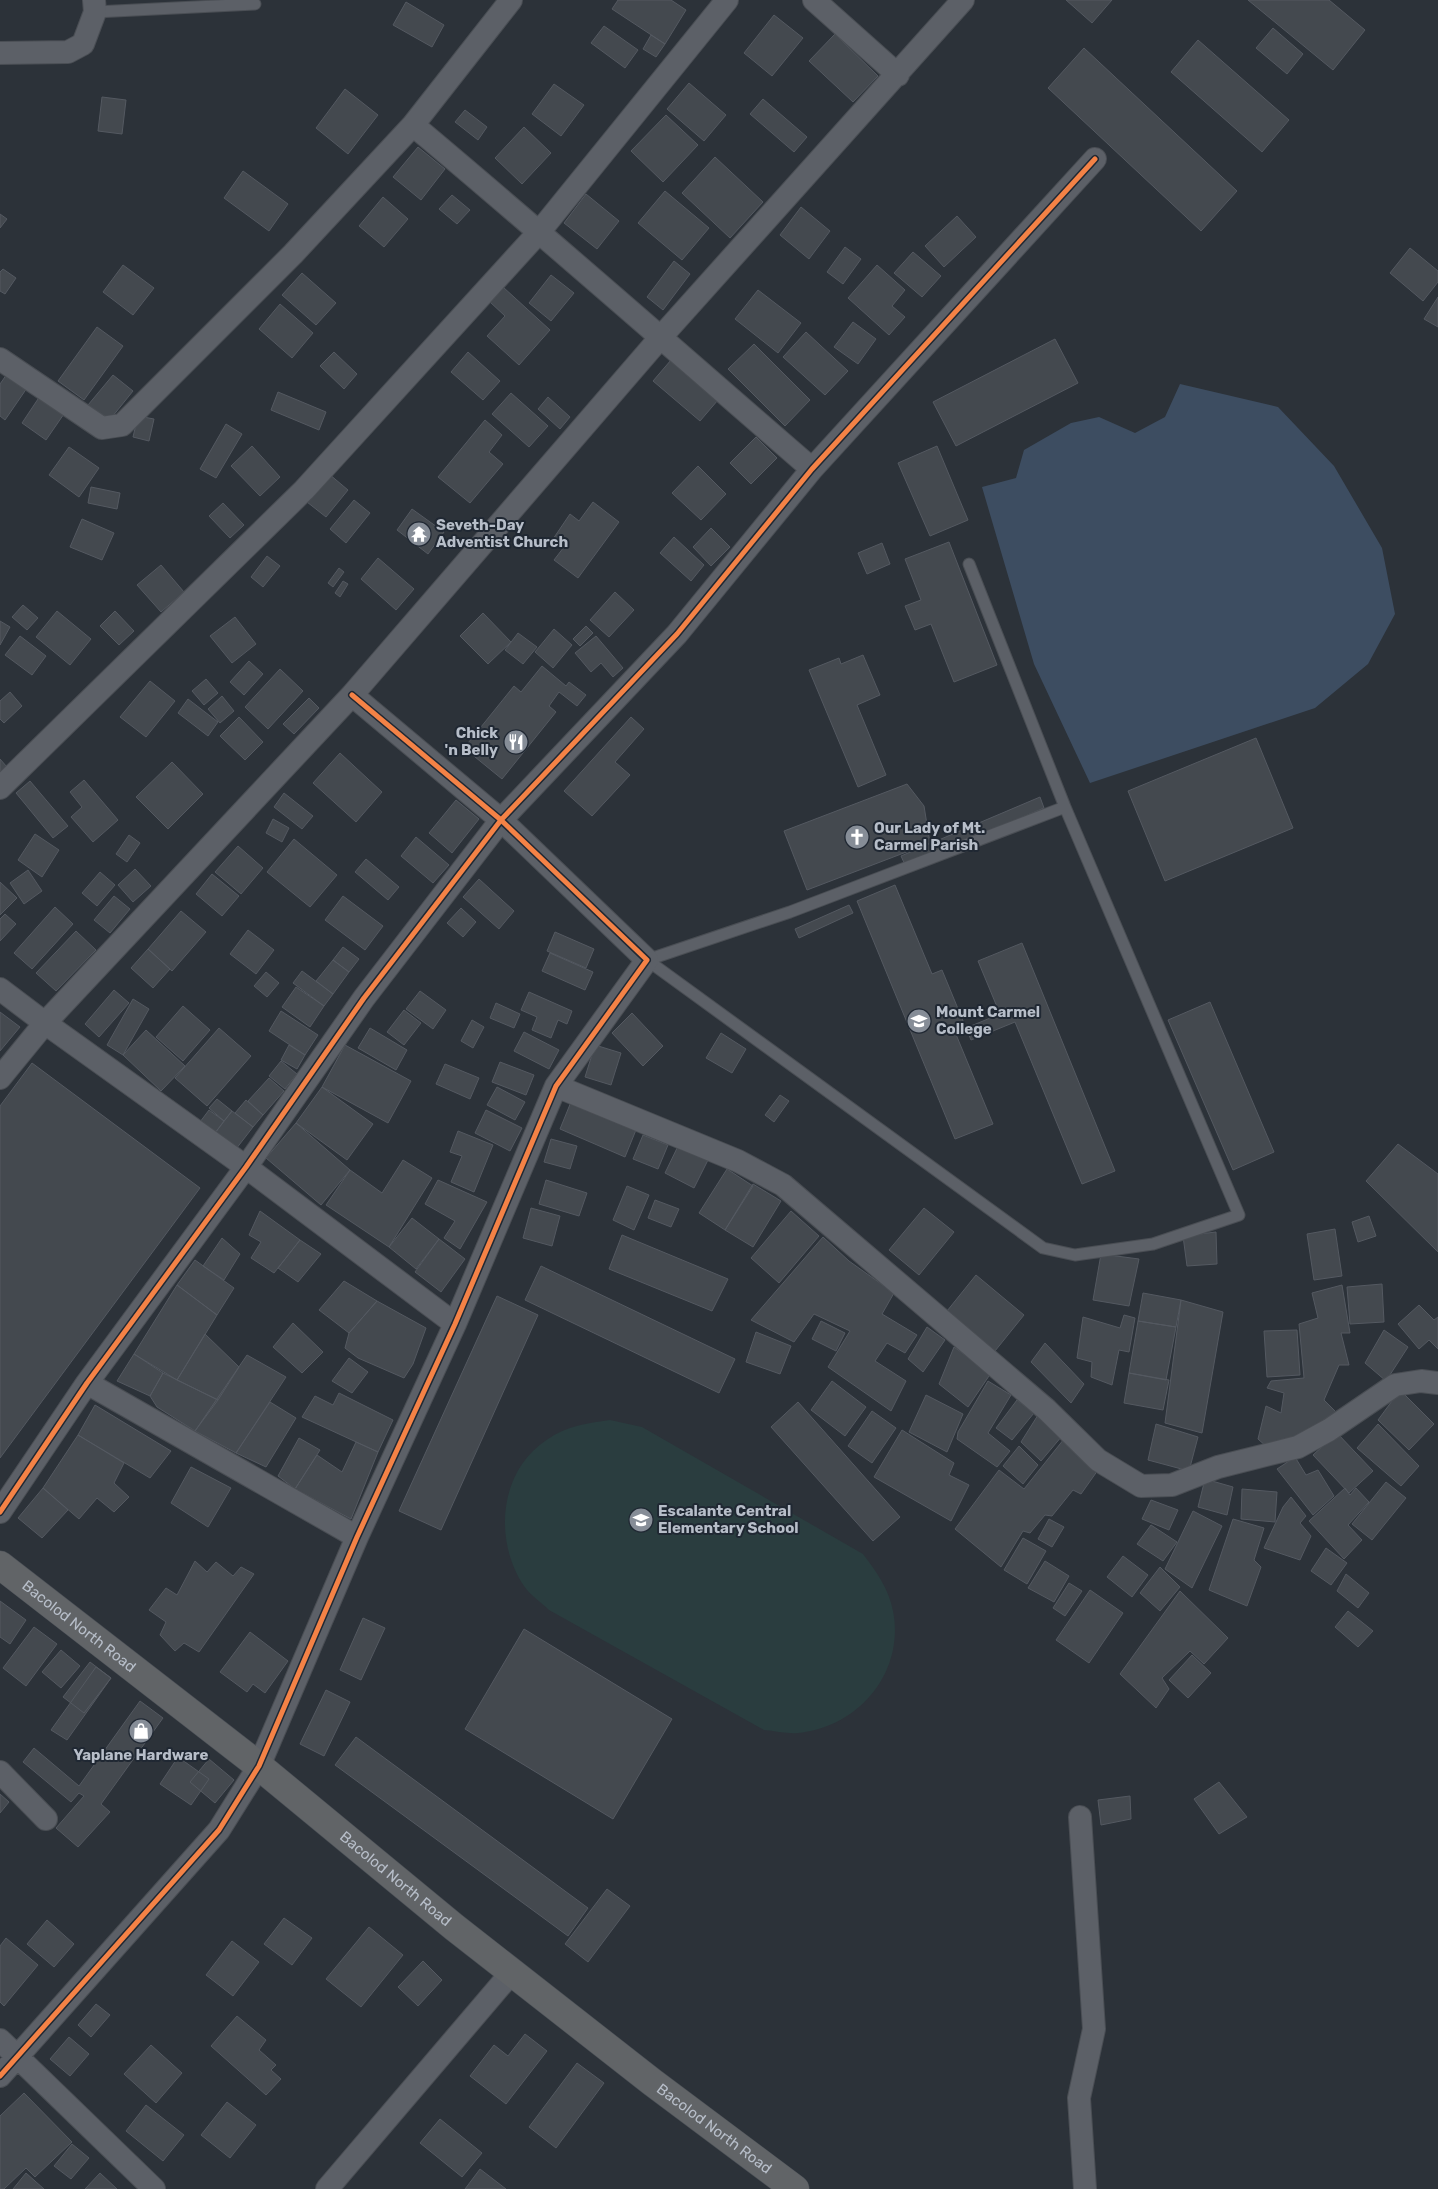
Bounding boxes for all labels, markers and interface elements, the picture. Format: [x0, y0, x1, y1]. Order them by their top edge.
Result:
place label: Seveth-Day Adventist Church [436, 516, 568, 551]
temple icon: Seveth-Day Adventist Church [406, 521, 432, 547]
place label: Chick 'n Belly [445, 724, 498, 759]
restaurant icon: Chick 'n Belly [503, 729, 529, 755]
place label: Our Lady of Mt. Carmel Parish [874, 819, 985, 854]
church icon: Our Lady of Mt. Carmel Parish [844, 824, 870, 850]
place label: Mount Carmel College [936, 1003, 1040, 1038]
school or university icon: Mount Carmel College [906, 1008, 932, 1034]
place label: Escalante Central Elementary School [658, 1502, 799, 1537]
school or university icon: Escalante Central Elementary School [628, 1507, 654, 1533]
street label: Bacolod North Road [19, 1577, 139, 1676]
shop icon: Yaplane Hardware [128, 1718, 154, 1744]
place label: Yaplane Hardware [74, 1746, 209, 1764]
street label: Bacolod North Road [336, 1828, 455, 1930]
street label: Bacolod North Road [653, 2080, 775, 2178]

